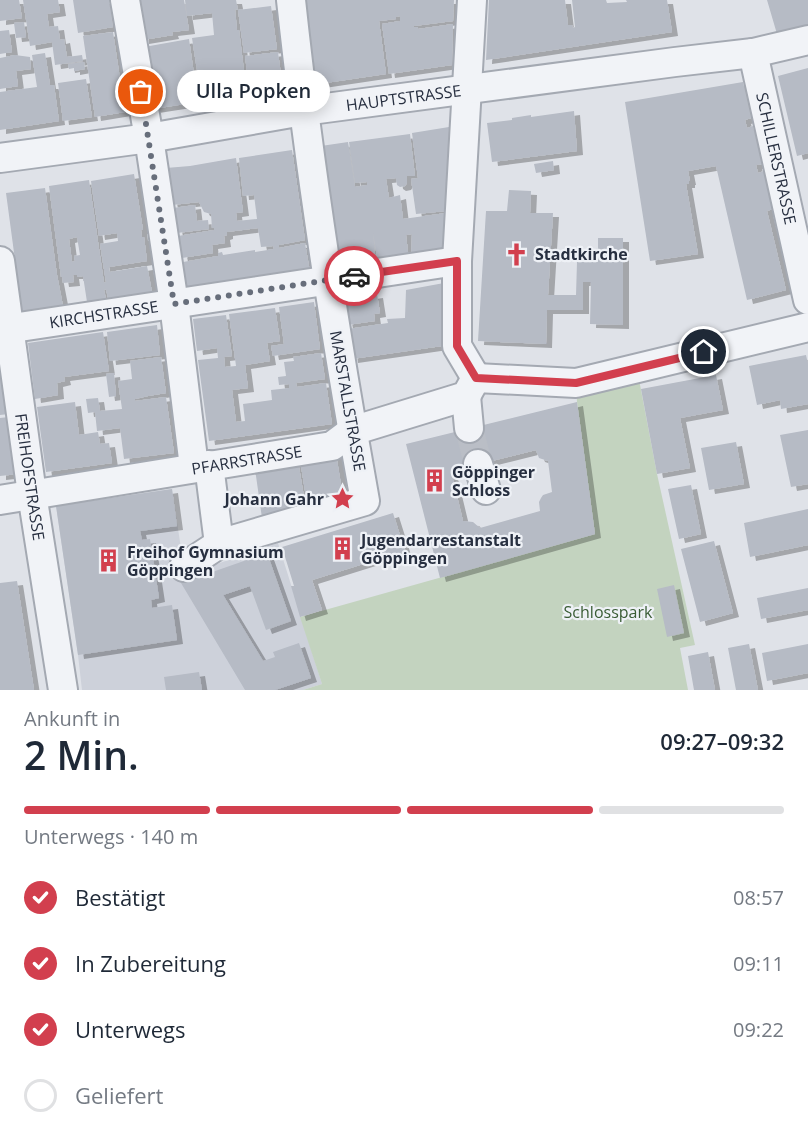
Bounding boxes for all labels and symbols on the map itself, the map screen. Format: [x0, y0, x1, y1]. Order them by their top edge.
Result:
pin [115, 66, 166, 117]
callout: Ulla Popken [177, 71, 330, 113]
street label: HAUPTSTRASSE [344, 79, 462, 116]
street label: SCHILLERSTRASSE [751, 90, 802, 227]
church icon: Stadtkirche [504, 241, 530, 267]
place label: Stadtkirche [535, 243, 628, 265]
courier [324, 246, 384, 306]
street label: KIRCHSTRASSE [48, 295, 160, 333]
pin [678, 326, 729, 377]
street label: MARSTALLSTRASSE [325, 329, 371, 473]
street label: FREIHOFSTRASSE [10, 412, 50, 542]
street label: PFARRSTRASSE [190, 440, 304, 480]
place label: Göppinger Schloss [452, 461, 535, 501]
building icon: Göppinger Schloss [421, 468, 447, 494]
place icon: Johann Gahr [329, 486, 355, 512]
place label: Johann Gahr [222, 488, 324, 510]
place label: Jugendarrestanstalt Göppingen [359, 529, 521, 569]
building icon: Jugendarrestanstalt Göppingen [330, 536, 356, 562]
place label: Freihof Gymnasium Göppingen [127, 541, 284, 581]
building icon: Freihof Gymnasium Göppingen [96, 548, 122, 574]
park label: Schlosspark [564, 601, 653, 623]

